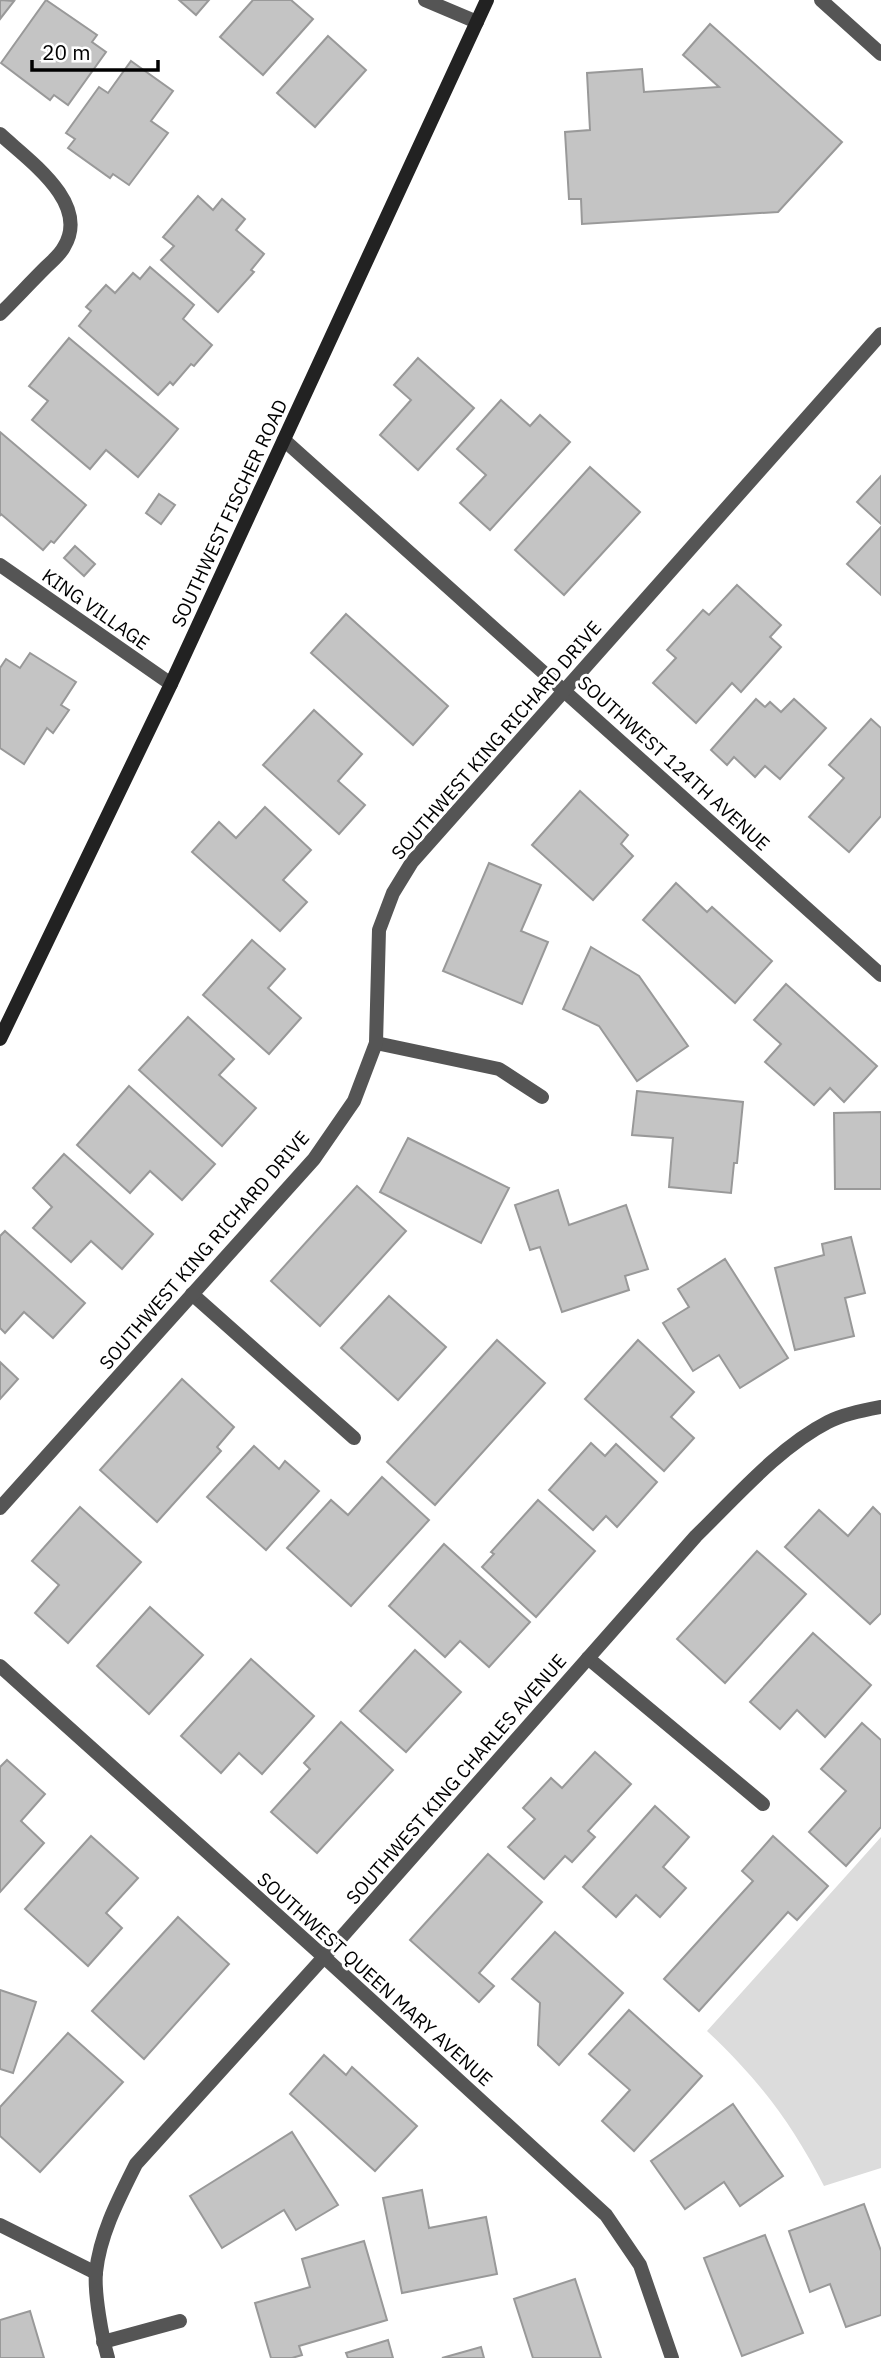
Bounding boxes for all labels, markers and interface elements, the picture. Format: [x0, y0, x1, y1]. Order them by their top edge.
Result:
scale bar [32, 28, 158, 72]
text: 20 m [42, 38, 91, 66]
street label: SOUTHWEST FISCHER ROAD [166, 395, 292, 631]
street label: KING VILLAGE [38, 563, 154, 655]
street label: SOUTHWEST KING RICHARD DRIVE [386, 616, 606, 864]
street label: SOUTHWEST 124TH AVENUE [573, 670, 775, 856]
street label: SOUTHWEST KING RICHARD DRIVE [94, 1126, 314, 1374]
street label: SOUTHWEST KING CHARLES AVENUE [341, 1649, 571, 1909]
street label: SOUTHWEST QUEEN MARY AVENUE [252, 1867, 498, 2091]

